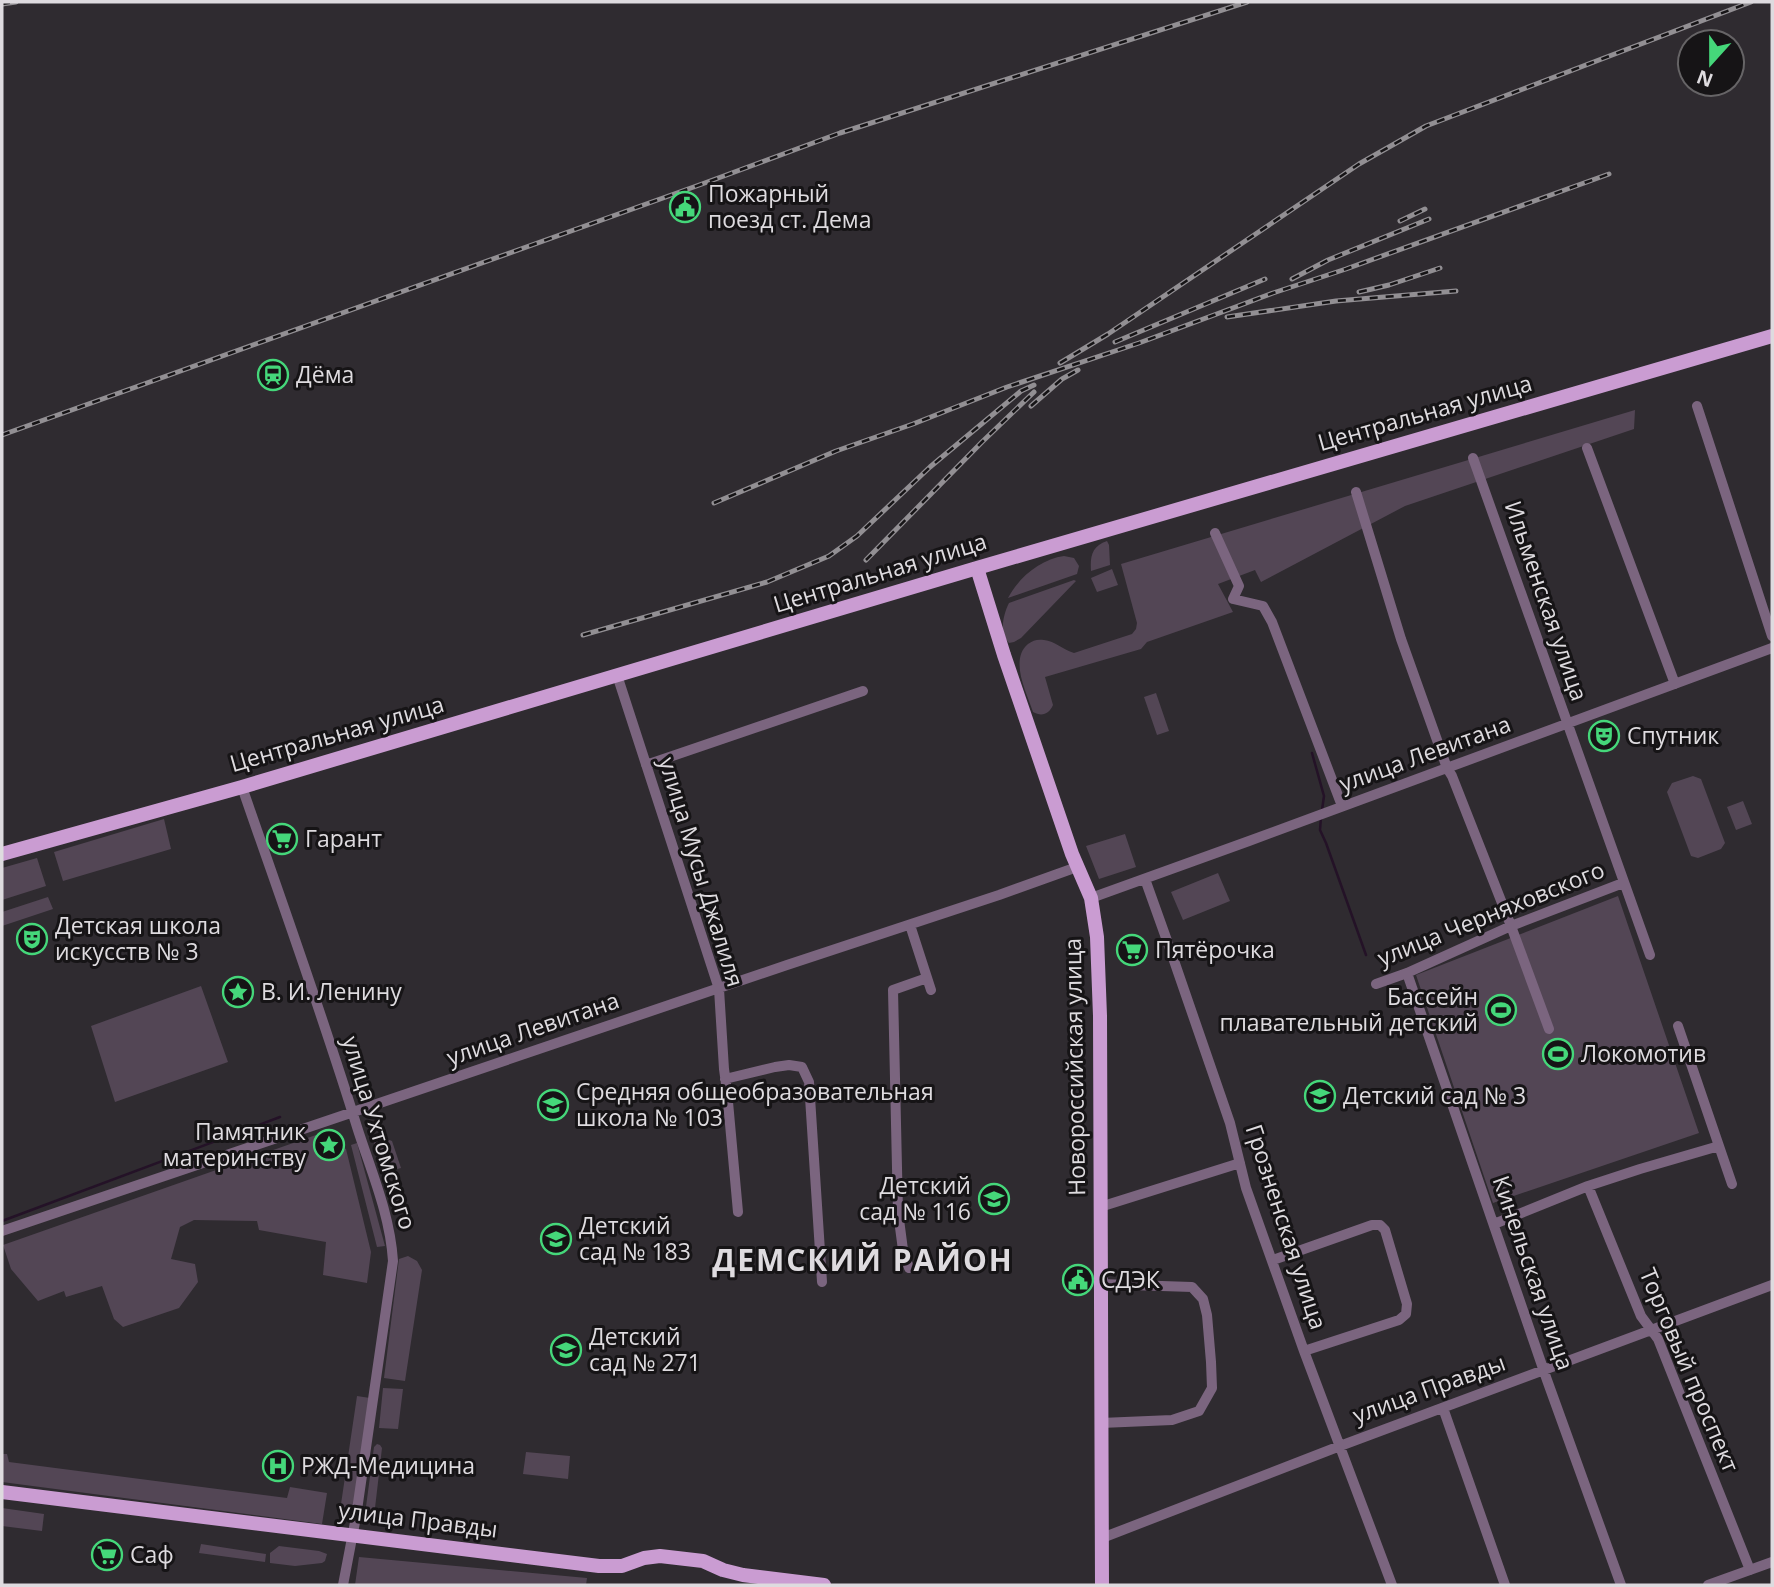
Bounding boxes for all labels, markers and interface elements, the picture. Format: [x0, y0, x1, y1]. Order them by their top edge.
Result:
north arrow [1676, 28, 1746, 98]
text: N [1693, 64, 1717, 94]
place label: Пожарный поезд ст. Дема [708, 177, 871, 235]
public building icon: Пожарный поезд ст. Дема [668, 190, 702, 224]
station icon: Дёма [256, 358, 290, 392]
place label: Дёма [296, 358, 354, 390]
street label: Центральная улица [1314, 366, 1536, 458]
street label: Ильменская улица [1498, 496, 1596, 705]
street label: Центральная улица [769, 524, 990, 620]
street label: Центральная улица [226, 687, 448, 779]
street label: улица Левитана [1334, 707, 1515, 799]
theatre icon: Спутник [1587, 719, 1621, 753]
place label: Спутник [1627, 719, 1719, 751]
street label: улица Мусы Джалиля [652, 753, 752, 990]
supermarket icon: Гарант [265, 822, 299, 856]
place label: Гарант [305, 822, 382, 854]
street label: улица Черняховского [1372, 853, 1609, 973]
place label: Детская школа искусств № 3 [55, 909, 221, 967]
theatre icon: Детская школа искусств № 3 [15, 922, 49, 956]
supermarket icon: Пятёрочка [1115, 933, 1149, 967]
place label: Пятёрочка [1155, 933, 1275, 965]
street label: Новороссийская улица [1056, 938, 1092, 1196]
place icon: В. И. Ленину [221, 975, 255, 1009]
place label: В. И. Ленину [261, 975, 402, 1007]
place label: Бассейн плавательный детский [1219, 980, 1478, 1038]
street label: улица Левитана [442, 984, 623, 1073]
sports icon: Бассейн плавательный детский [1484, 993, 1518, 1027]
street label: улица Ухтомского [335, 1032, 425, 1233]
sports icon: Локомотив [1541, 1037, 1575, 1071]
place label: Локомотив [1581, 1037, 1706, 1069]
place label: Средняя общеобразовательная школа № 103 [576, 1075, 934, 1133]
school or university icon: Детский сад № 3 [1303, 1079, 1337, 1113]
place label: Детский сад № 3 [1343, 1079, 1526, 1111]
school or university icon: Средняя общеобразовательная школа № 103 [536, 1088, 570, 1122]
place label: Памятник материнству [163, 1115, 306, 1173]
street label: Грозненская улица [1239, 1120, 1335, 1333]
place icon: Памятник материнству [312, 1128, 346, 1162]
place label: Детский сад № 116 [859, 1169, 971, 1227]
street label: Кинельская улица [1486, 1171, 1582, 1374]
school or university icon: Детский сад № 116 [977, 1182, 1011, 1216]
place label: Детский сад № 183 [579, 1209, 691, 1267]
school or university icon: Детский сад № 183 [539, 1222, 573, 1256]
district label: ДЕМСКИЙ РАЙОН [712, 1239, 1014, 1280]
public building icon: СДЭК [1061, 1263, 1095, 1297]
place label: СДЭК [1101, 1263, 1161, 1295]
street label: Торговый проспект [1632, 1263, 1747, 1477]
place label: Детский сад № 271 [589, 1320, 701, 1378]
school or university icon: Детский сад № 271 [549, 1333, 583, 1367]
street label: улица Правды [1348, 1346, 1509, 1430]
hospital icon: РЖД-Медицина [261, 1449, 295, 1483]
place label: РЖД-Медицина [301, 1449, 475, 1481]
street label: улица Правды [337, 1493, 500, 1545]
supermarket icon: Саф [90, 1538, 124, 1572]
place label: Саф [130, 1538, 174, 1570]

